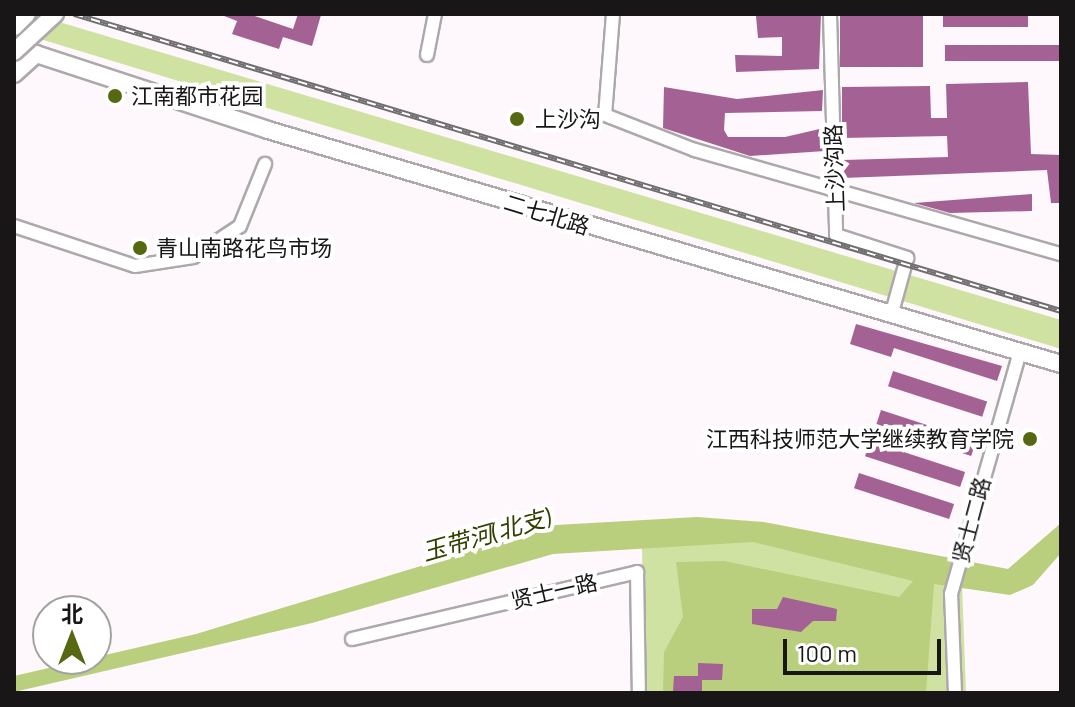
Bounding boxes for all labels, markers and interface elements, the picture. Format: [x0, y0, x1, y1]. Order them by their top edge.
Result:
place label: 江南都市花园 [131, 83, 263, 109]
marker: 江南都市花园 [106, 87, 124, 105]
place label: 上沙沟 [535, 106, 601, 132]
marker: 上沙沟 [506, 108, 528, 130]
street label: 上沙沟路 [819, 124, 849, 212]
street label: 二七北路 [501, 189, 593, 239]
place label: 青山南路花鸟市场 [156, 235, 332, 261]
marker: 青山南路花鸟市场 [131, 239, 149, 257]
place label: 江西科技师范大学继续教育学院 [706, 426, 1014, 452]
marker: 江西科技师范大学继续教育学院 [1021, 430, 1039, 448]
street label: 贤士二路 [947, 474, 995, 566]
water label: 玉带河(北支) [419, 502, 553, 566]
street label: 贤士一路 [508, 568, 600, 614]
north arrow [32, 595, 112, 675]
text: 北 [61, 600, 83, 626]
scale bar [787, 623, 945, 673]
text: 100 m [797, 638, 857, 667]

